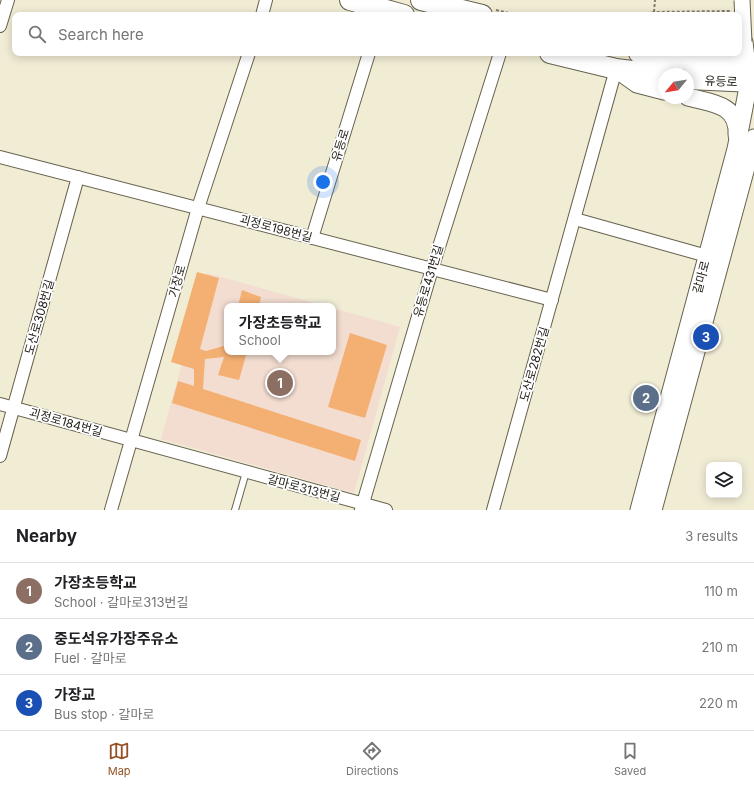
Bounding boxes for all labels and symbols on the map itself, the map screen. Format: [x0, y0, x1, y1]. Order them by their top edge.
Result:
north arrow [658, 68, 694, 104]
street label: 유등로 [704, 73, 738, 89]
street label: 유등로 [328, 127, 352, 163]
your location [313, 172, 333, 192]
street label: 괴정로198번길 [238, 211, 314, 245]
street label: 유등로431번길 [410, 243, 446, 319]
street label: 갈마로 [689, 259, 713, 295]
street label: 가장로 [165, 263, 189, 299]
street label: 도산로308번길 [21, 278, 57, 356]
pin: 3 [693, 322, 719, 352]
street label: 도산로282번길 [516, 325, 552, 403]
pin: 1 [267, 368, 293, 398]
pin: 2 [633, 383, 659, 413]
street label: 괴정로184번길 [28, 404, 104, 440]
street label: 갈마로313번길 [266, 471, 342, 505]

